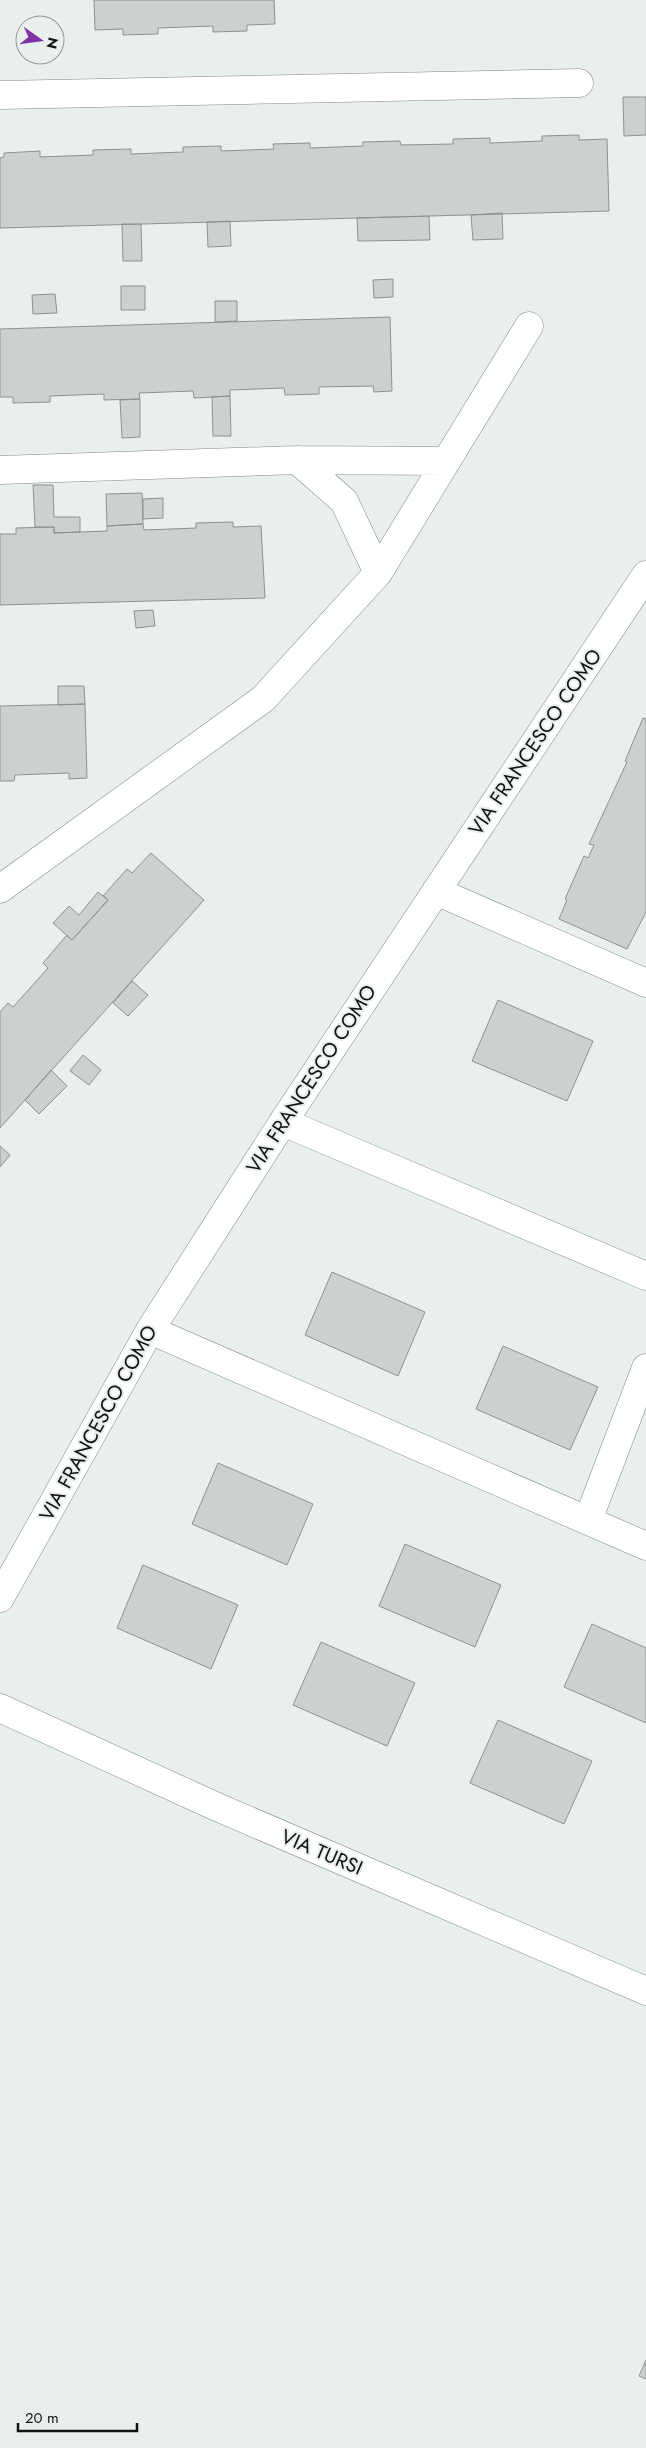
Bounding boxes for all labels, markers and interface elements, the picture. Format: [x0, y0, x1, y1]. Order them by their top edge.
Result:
north arrow [15, 15, 65, 65]
text: N [42, 35, 64, 51]
street label: VIA FRANCESCO COMO [462, 643, 609, 842]
street label: VIA FRANCESCO COMO [239, 979, 383, 1179]
street label: VIA FRANCESCO COMO [32, 1320, 164, 1526]
street label: VIA TURSI [276, 1822, 367, 1883]
scale bar [18, 2400, 136, 2432]
text: 20 m [25, 2407, 59, 2429]

